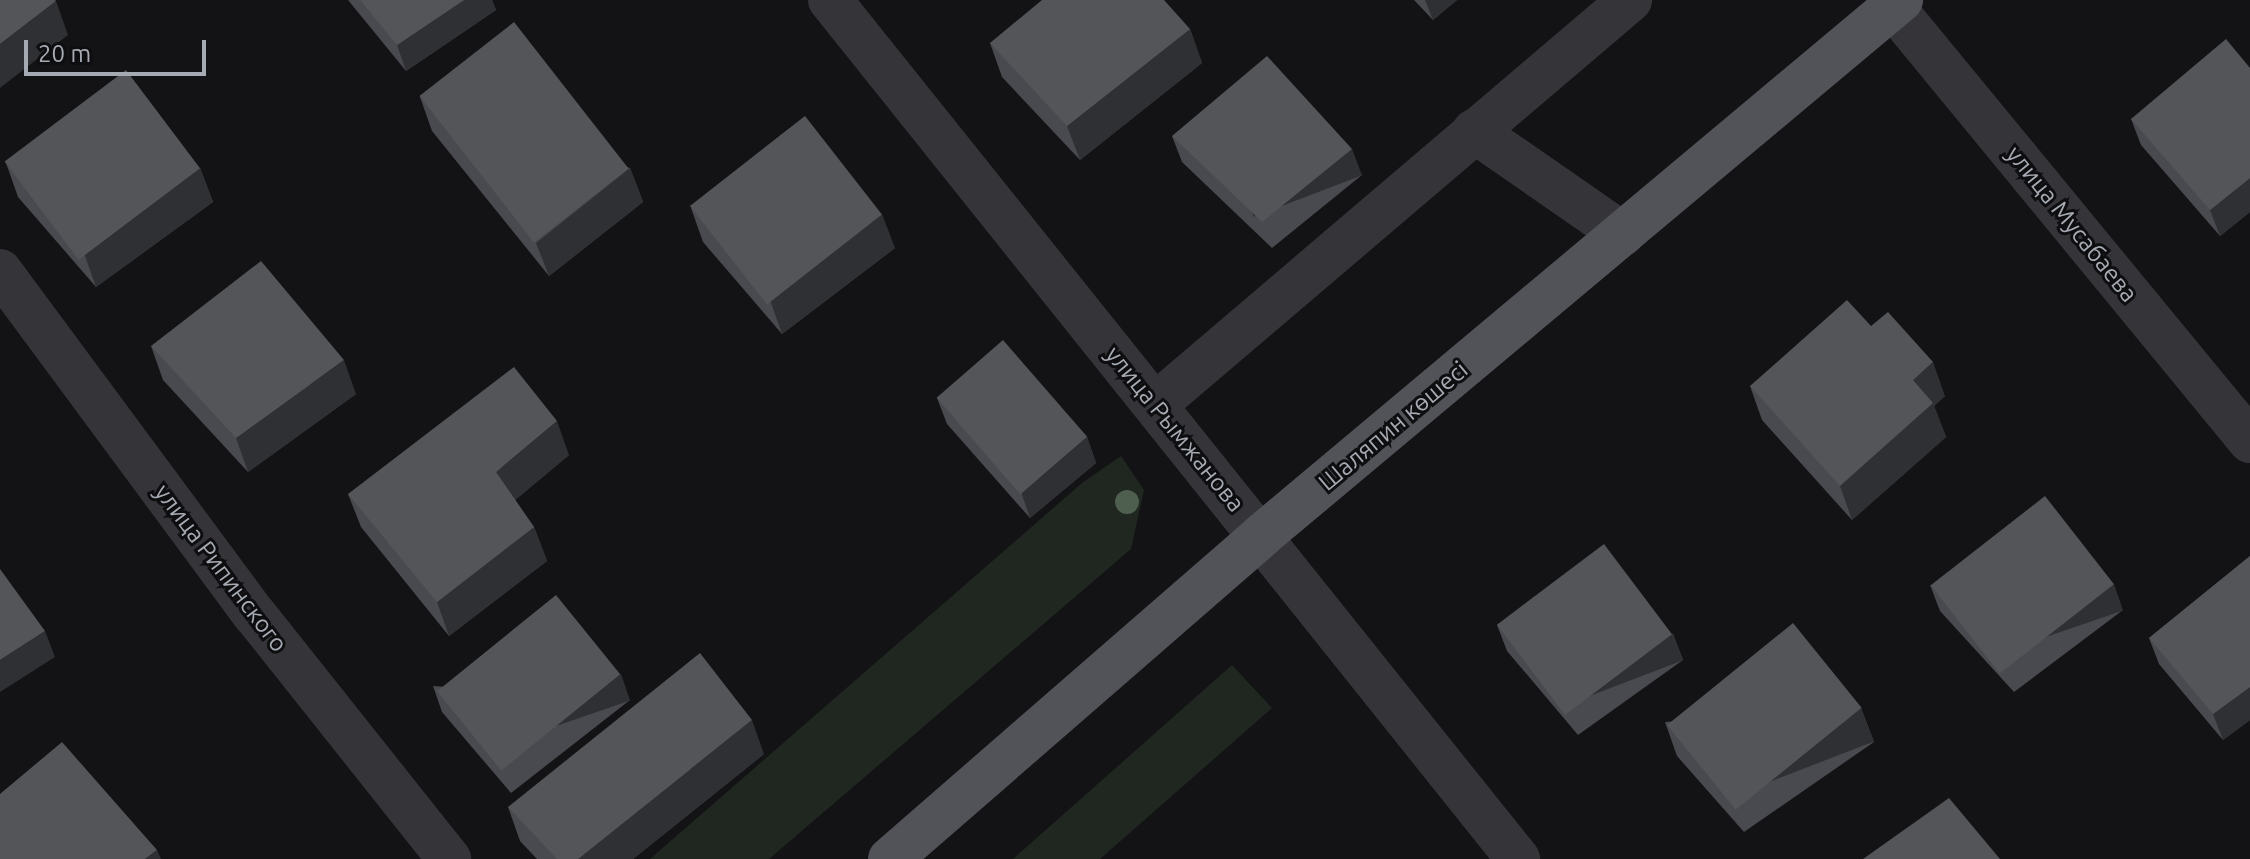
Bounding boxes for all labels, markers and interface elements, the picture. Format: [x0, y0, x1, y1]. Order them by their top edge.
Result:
scale bar [28, 24, 210, 74]
text: 20 m [38, 40, 91, 67]
street label: улица Мусабаева [2000, 140, 2144, 308]
street label: улица Рымжанова [1099, 340, 1251, 518]
street label: Шаляпин көшесі [1313, 355, 1473, 497]
street label: улица Рипинского [149, 478, 293, 658]

